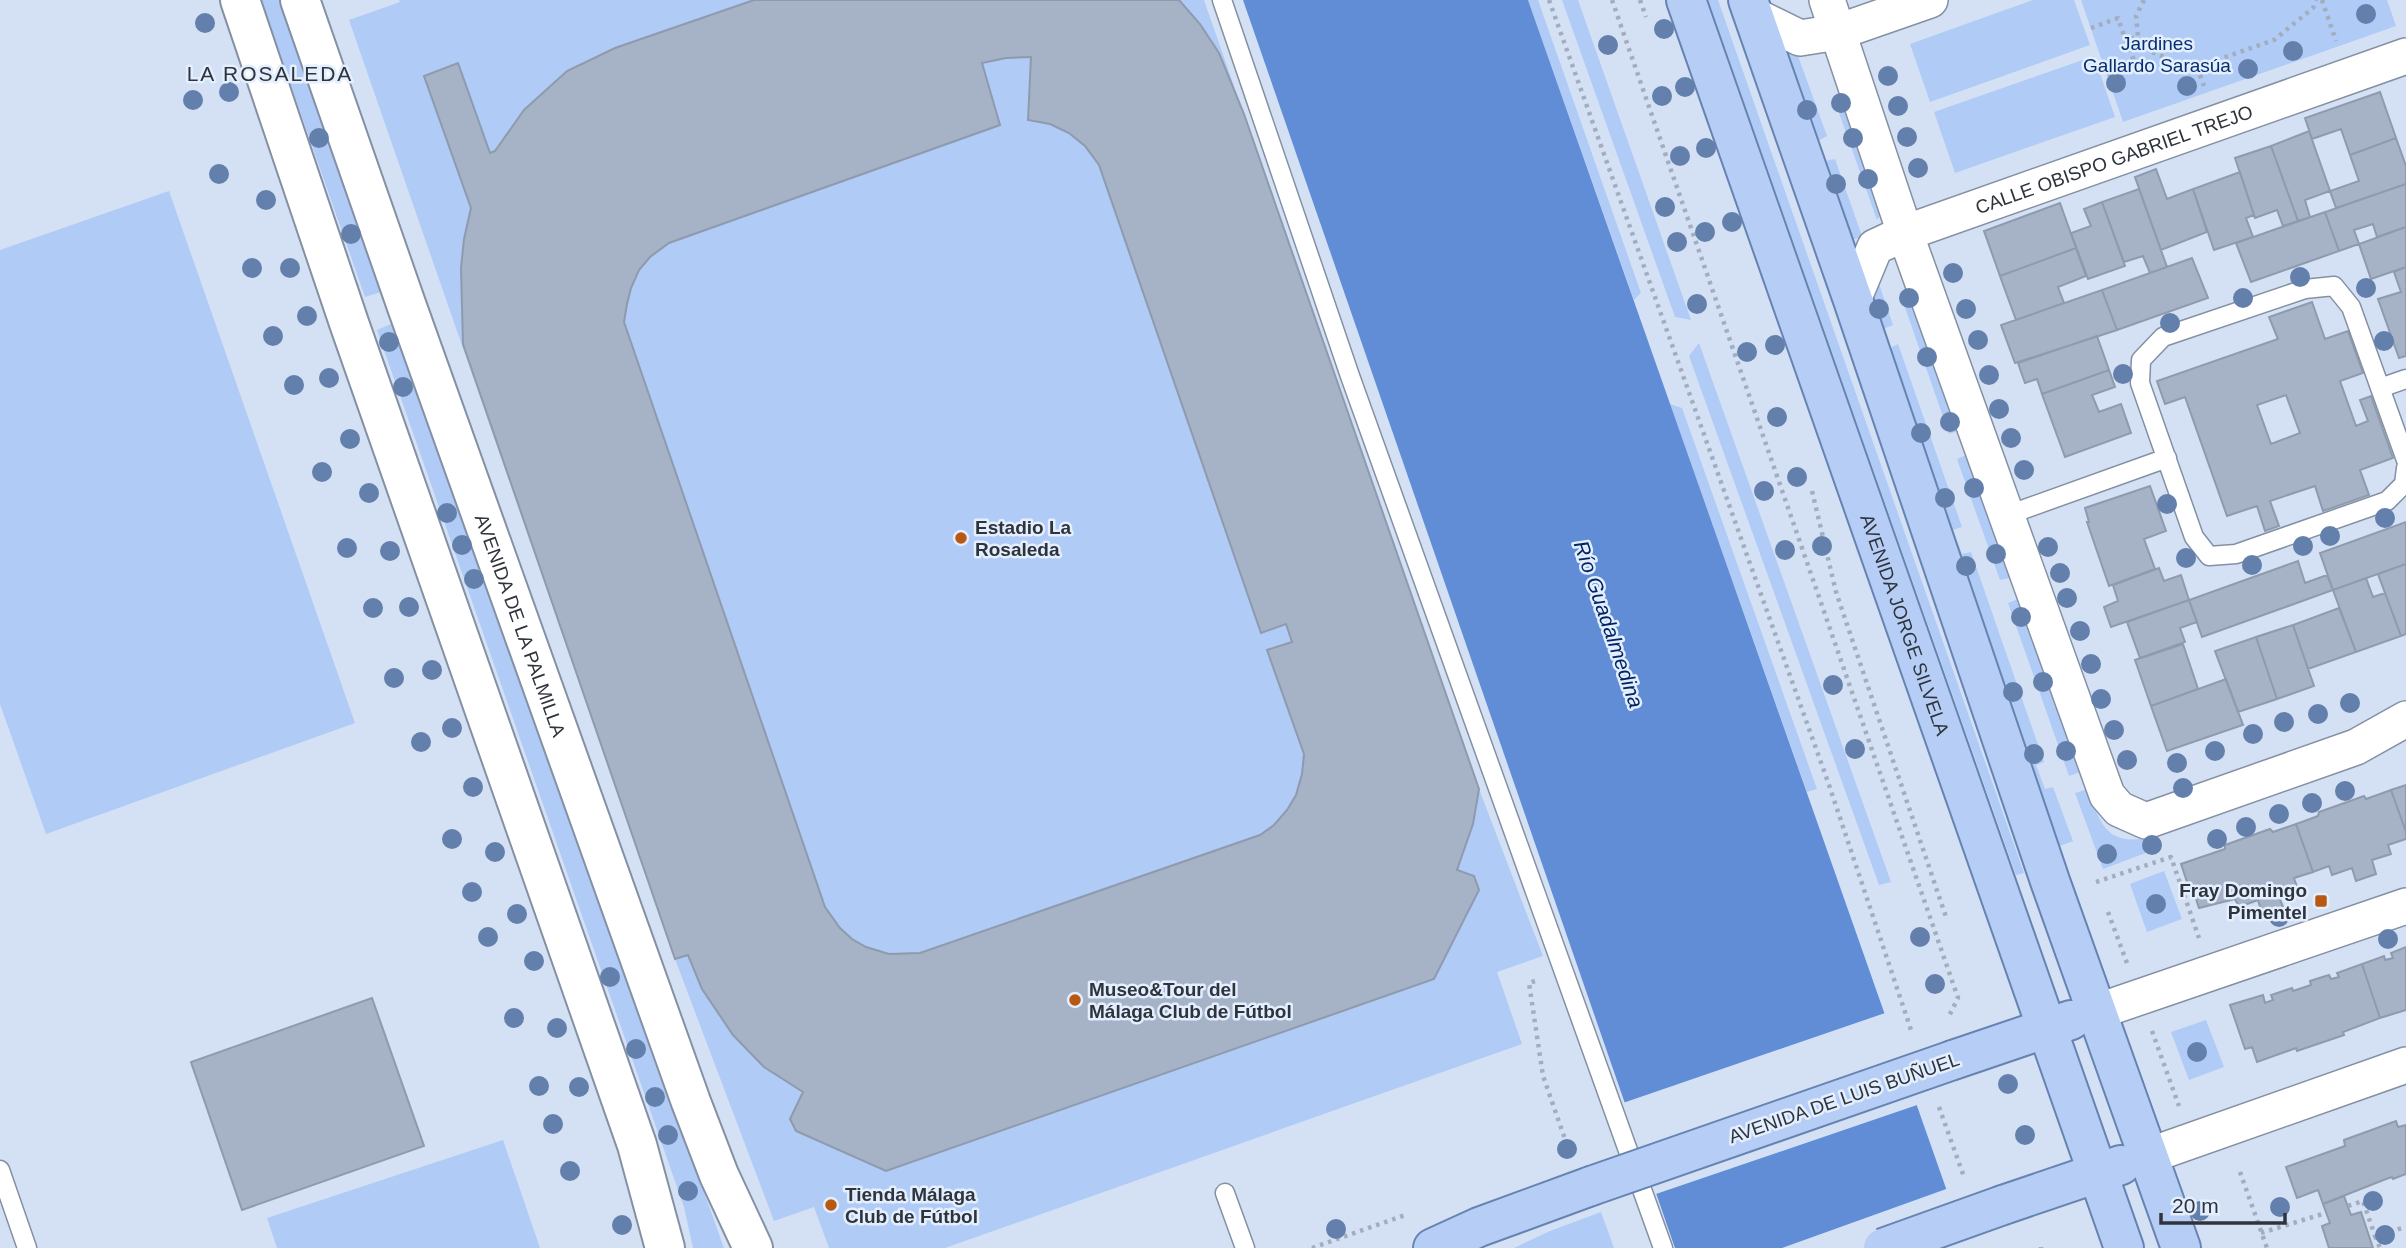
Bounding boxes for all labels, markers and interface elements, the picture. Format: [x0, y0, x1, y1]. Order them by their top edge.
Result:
park label: Jardines Gallardo Sarasúa [2083, 33, 2231, 76]
district label: LA ROSALEDA [187, 62, 353, 85]
street label: CALLE OBISPO GABRIEL TREJO [1972, 101, 2255, 218]
street label: AVENIDA DE LA PALMILLA [471, 511, 570, 740]
street label: AVENIDA JORGE SILVELA [1857, 511, 1954, 738]
place label: Estadio La Rosaleda [975, 517, 1072, 560]
marker: Estadio La Rosaleda [953, 530, 969, 546]
water label: Río Guadalmedina [1570, 537, 1648, 711]
place label: Fray Domingo Pimentel [2179, 880, 2307, 923]
marker: Fray Domingo Pimentel [2313, 893, 2329, 909]
place label: Museo&Tour del Málaga Club de Fútbol [1089, 979, 1292, 1022]
marker: Museo&Tour del Málaga Club de Fútbol [1067, 992, 1083, 1008]
street label: AVENIDA DE LUIS BUÑUEL [1726, 1049, 1962, 1147]
scale bar [2161, 1182, 2285, 1226]
place label: Tienda Málaga Club de Fútbol [845, 1184, 978, 1227]
text: 20 m [2172, 1194, 2219, 1217]
marker: Tienda Málaga Club de Fútbol [823, 1197, 839, 1213]

